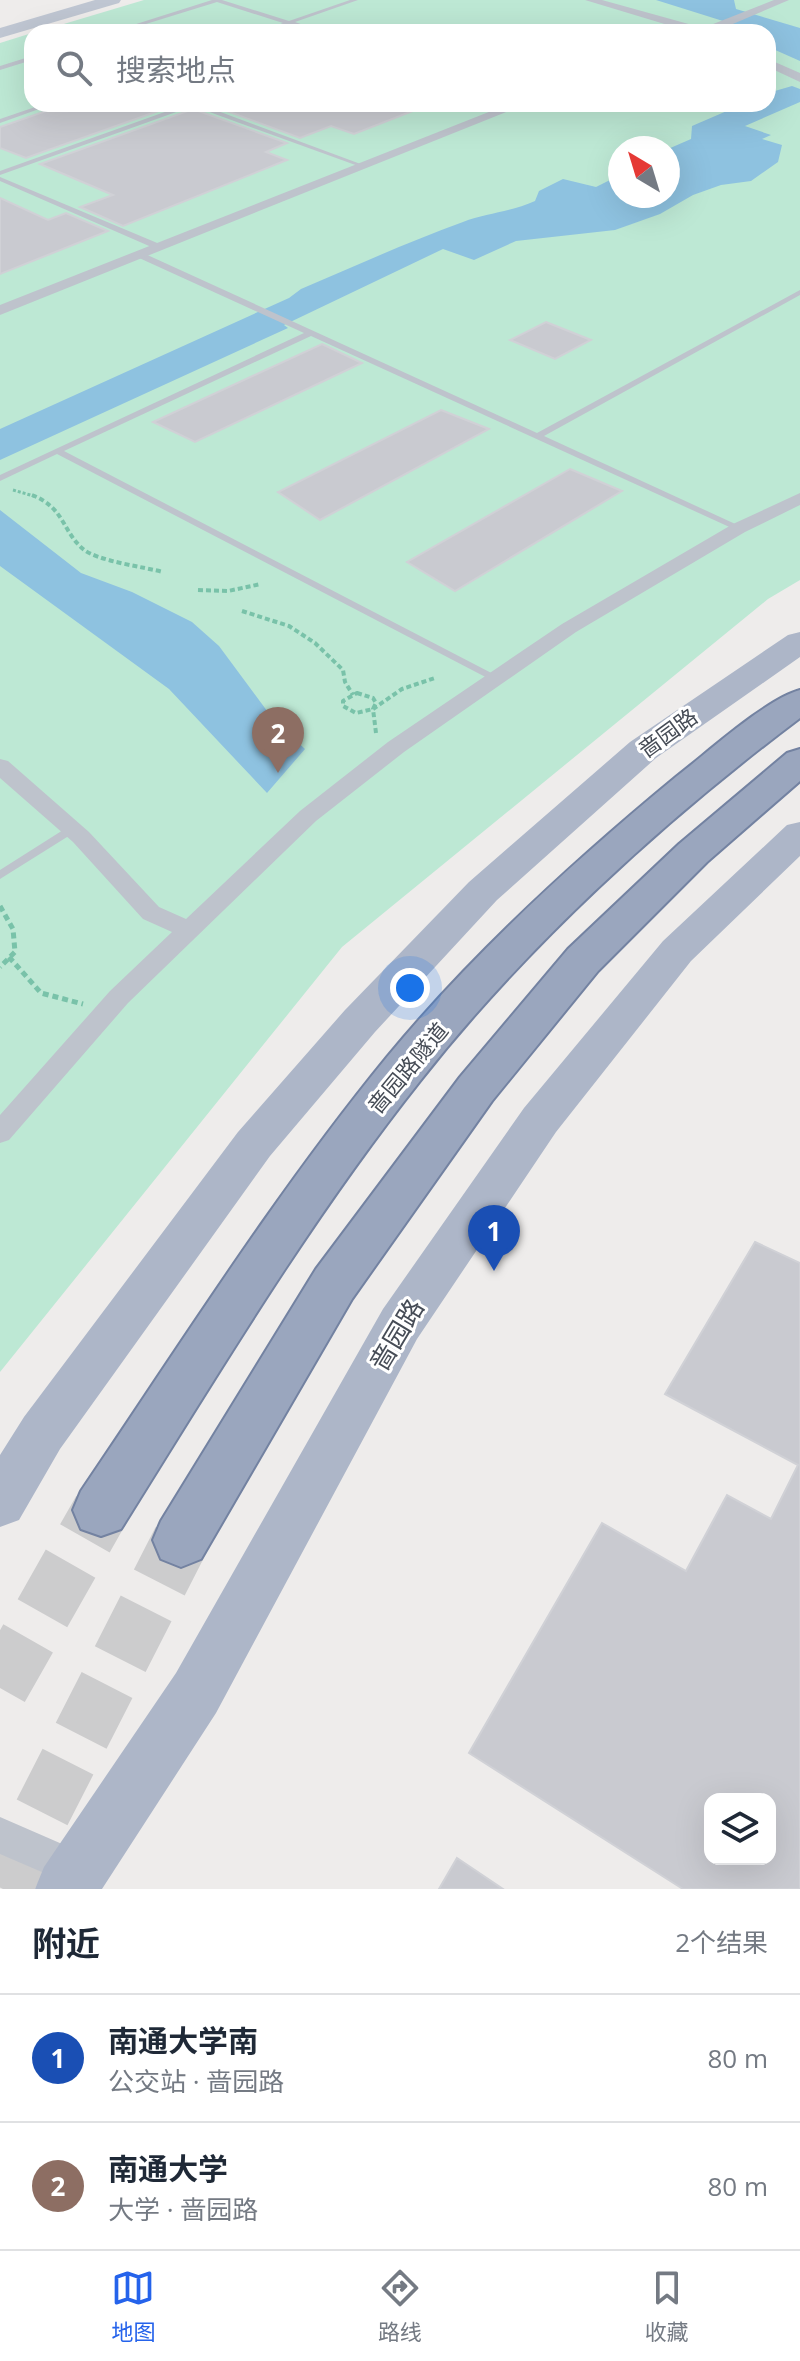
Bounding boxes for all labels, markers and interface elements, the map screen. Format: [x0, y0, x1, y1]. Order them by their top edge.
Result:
search box [24, 24, 776, 112]
icon: search [52, 46, 96, 90]
text: 搜索地点 [116, 49, 236, 90]
north arrow [608, 136, 680, 208]
street label: 啬园路 [632, 701, 703, 764]
pin: 2 [252, 707, 304, 773]
your location [390, 968, 430, 1008]
street label: 啬园路隧道 [360, 1016, 454, 1119]
pin: 1 [468, 1205, 520, 1271]
street label: 啬园路 [361, 1292, 432, 1377]
map controls [704, 1793, 776, 1865]
button: layers [704, 1793, 776, 1865]
text: 附近 [32, 1920, 100, 1966]
text: 2个结果 [675, 1924, 768, 1960]
text: 南通大学南 [108, 2020, 258, 2061]
text: 1 [51, 2040, 65, 2076]
text: 80 m [707, 2040, 768, 2076]
text: 公交站 · 啬园路 [108, 2063, 284, 2099]
text: 南通大学 [108, 2148, 228, 2189]
text: 2 [51, 2168, 65, 2204]
text: 80 m [707, 2168, 768, 2204]
text: 大学 · 啬园路 [108, 2191, 258, 2227]
tab: 地图 [111, 2266, 155, 2346]
tab: 路线 [378, 2266, 422, 2346]
tab: 收藏 [645, 2266, 689, 2346]

